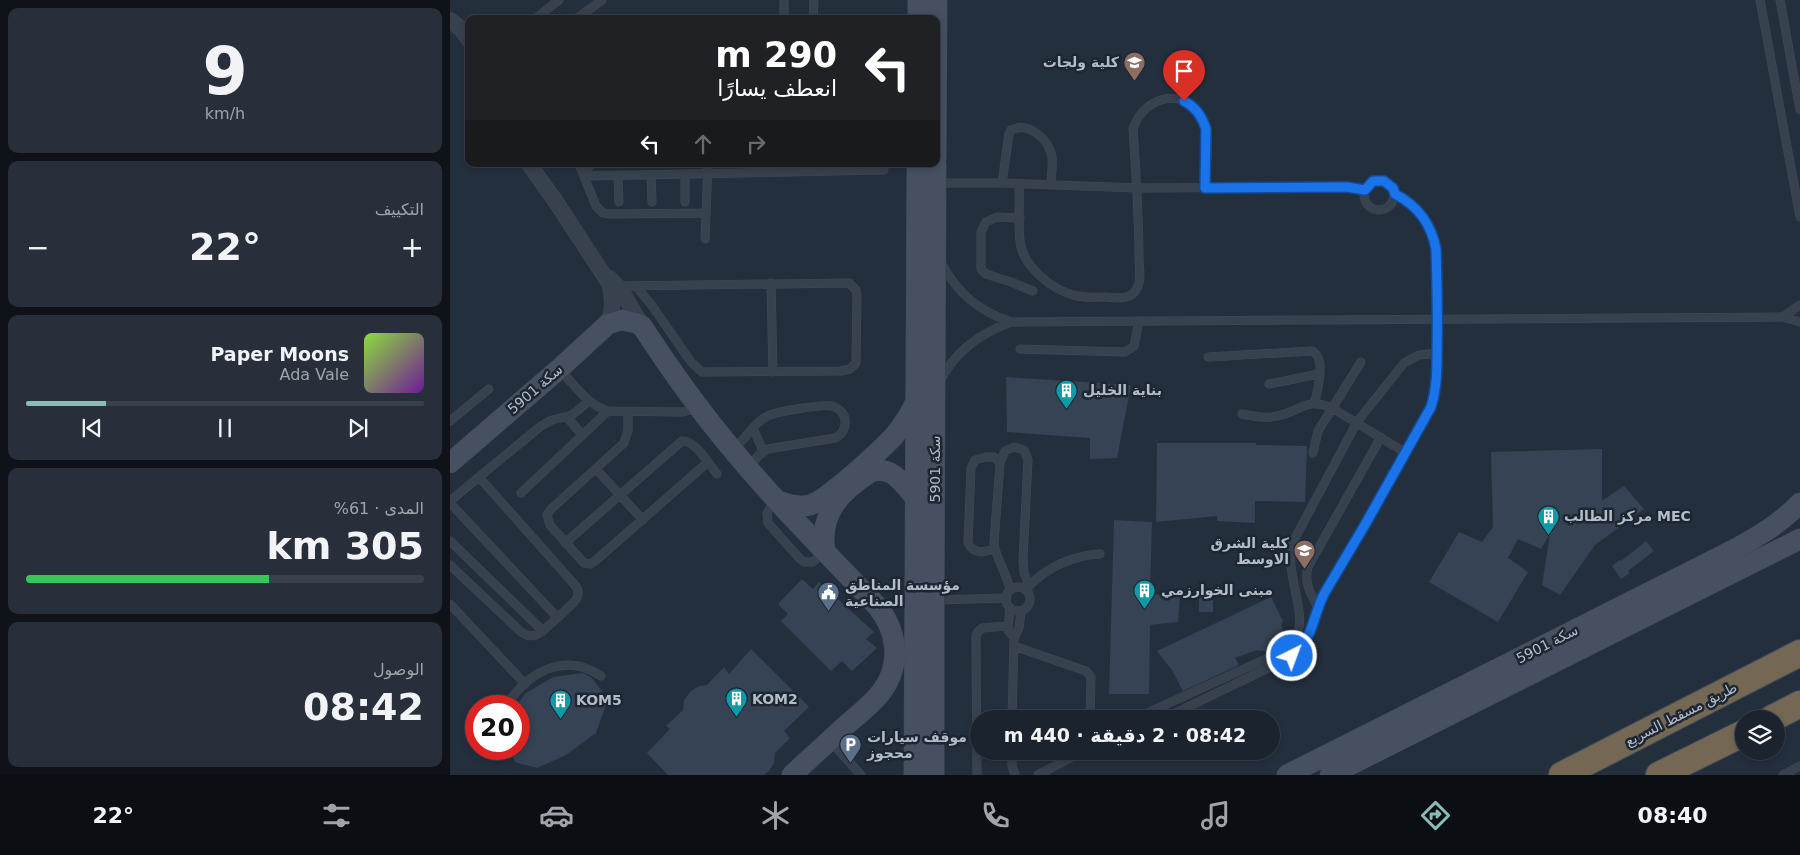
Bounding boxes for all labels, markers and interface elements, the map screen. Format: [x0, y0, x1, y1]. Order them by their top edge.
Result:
text: 9 [202, 34, 248, 109]
text: 290 m [715, 35, 837, 75]
icon: left [855, 35, 920, 100]
school or university icon: كلية ولجات [1123, 50, 1147, 81]
pin [1163, 50, 1205, 101]
place label: كلية ولجات [1043, 54, 1120, 71]
icon: arrive [1170, 57, 1198, 85]
text: انعطف يسارًا [717, 76, 837, 101]
text: km/h [205, 104, 245, 123]
icon: left [636, 130, 664, 158]
icon: ahead [689, 130, 717, 158]
icon: right [742, 130, 770, 158]
text: التكييف [375, 200, 424, 219]
text: 22° [189, 225, 261, 269]
text: − [26, 231, 49, 264]
text: + [401, 231, 424, 264]
text: Paper Moons [210, 343, 349, 365]
street label: سكة 5901 [504, 361, 566, 417]
text: Ada Vale [279, 365, 349, 384]
building icon: بناية الخليل [1055, 378, 1079, 409]
place label: بناية الخليل [1083, 382, 1162, 398]
icon: previous [78, 414, 106, 442]
icon: pause [211, 414, 239, 442]
icon: next [344, 414, 372, 442]
street label: سكة 5901 [927, 435, 943, 503]
text: المدى · 61% [334, 499, 424, 518]
building icon: مركز الطالب MEC [1536, 504, 1560, 535]
place label: مركز الطالب MEC [1564, 508, 1691, 525]
text: 305 km [267, 524, 424, 568]
place label: كلية الشرق الاوسط [1211, 535, 1290, 568]
school or university icon: كلية الشرق الاوسط [1293, 539, 1317, 570]
place label: مؤسسة المناطق الصناعية [845, 577, 960, 609]
building icon: مبنى الخوارزمي [1133, 578, 1157, 609]
public building icon: مؤسسة المناطق الصناعية [817, 581, 841, 612]
place label: مبنى الخوارزمي [1161, 582, 1273, 599]
street label: سكة 5901 [1513, 622, 1581, 666]
position arrow [1265, 629, 1317, 681]
text: الوصول [373, 660, 424, 679]
street label: طريق مسقط السريع [1622, 679, 1740, 750]
text: 08:42 [303, 685, 424, 729]
building icon: KOM2 [724, 687, 748, 718]
building icon: KOM5 [548, 688, 572, 719]
place label: KOM2 [752, 691, 798, 707]
place label: KOM5 [576, 692, 622, 708]
speed limit sign: 20 [465, 695, 530, 760]
map controls [1735, 710, 1785, 760]
button: layers [1735, 710, 1785, 760]
text: 08:42 · 2 دقيقة · 440 m [1004, 724, 1246, 746]
place label: موقف سيارات محجوز [866, 729, 967, 762]
parking icon: موقف سيارات محجوز [839, 733, 863, 764]
icon: filters [319, 798, 354, 833]
icon: car [539, 798, 574, 833]
icon: climate [758, 798, 793, 833]
icon: phone [978, 798, 1013, 833]
icon: music [1198, 798, 1233, 833]
icon: directions [1418, 798, 1453, 833]
text: 22° [92, 803, 134, 828]
text: 08:40 [1638, 803, 1708, 828]

